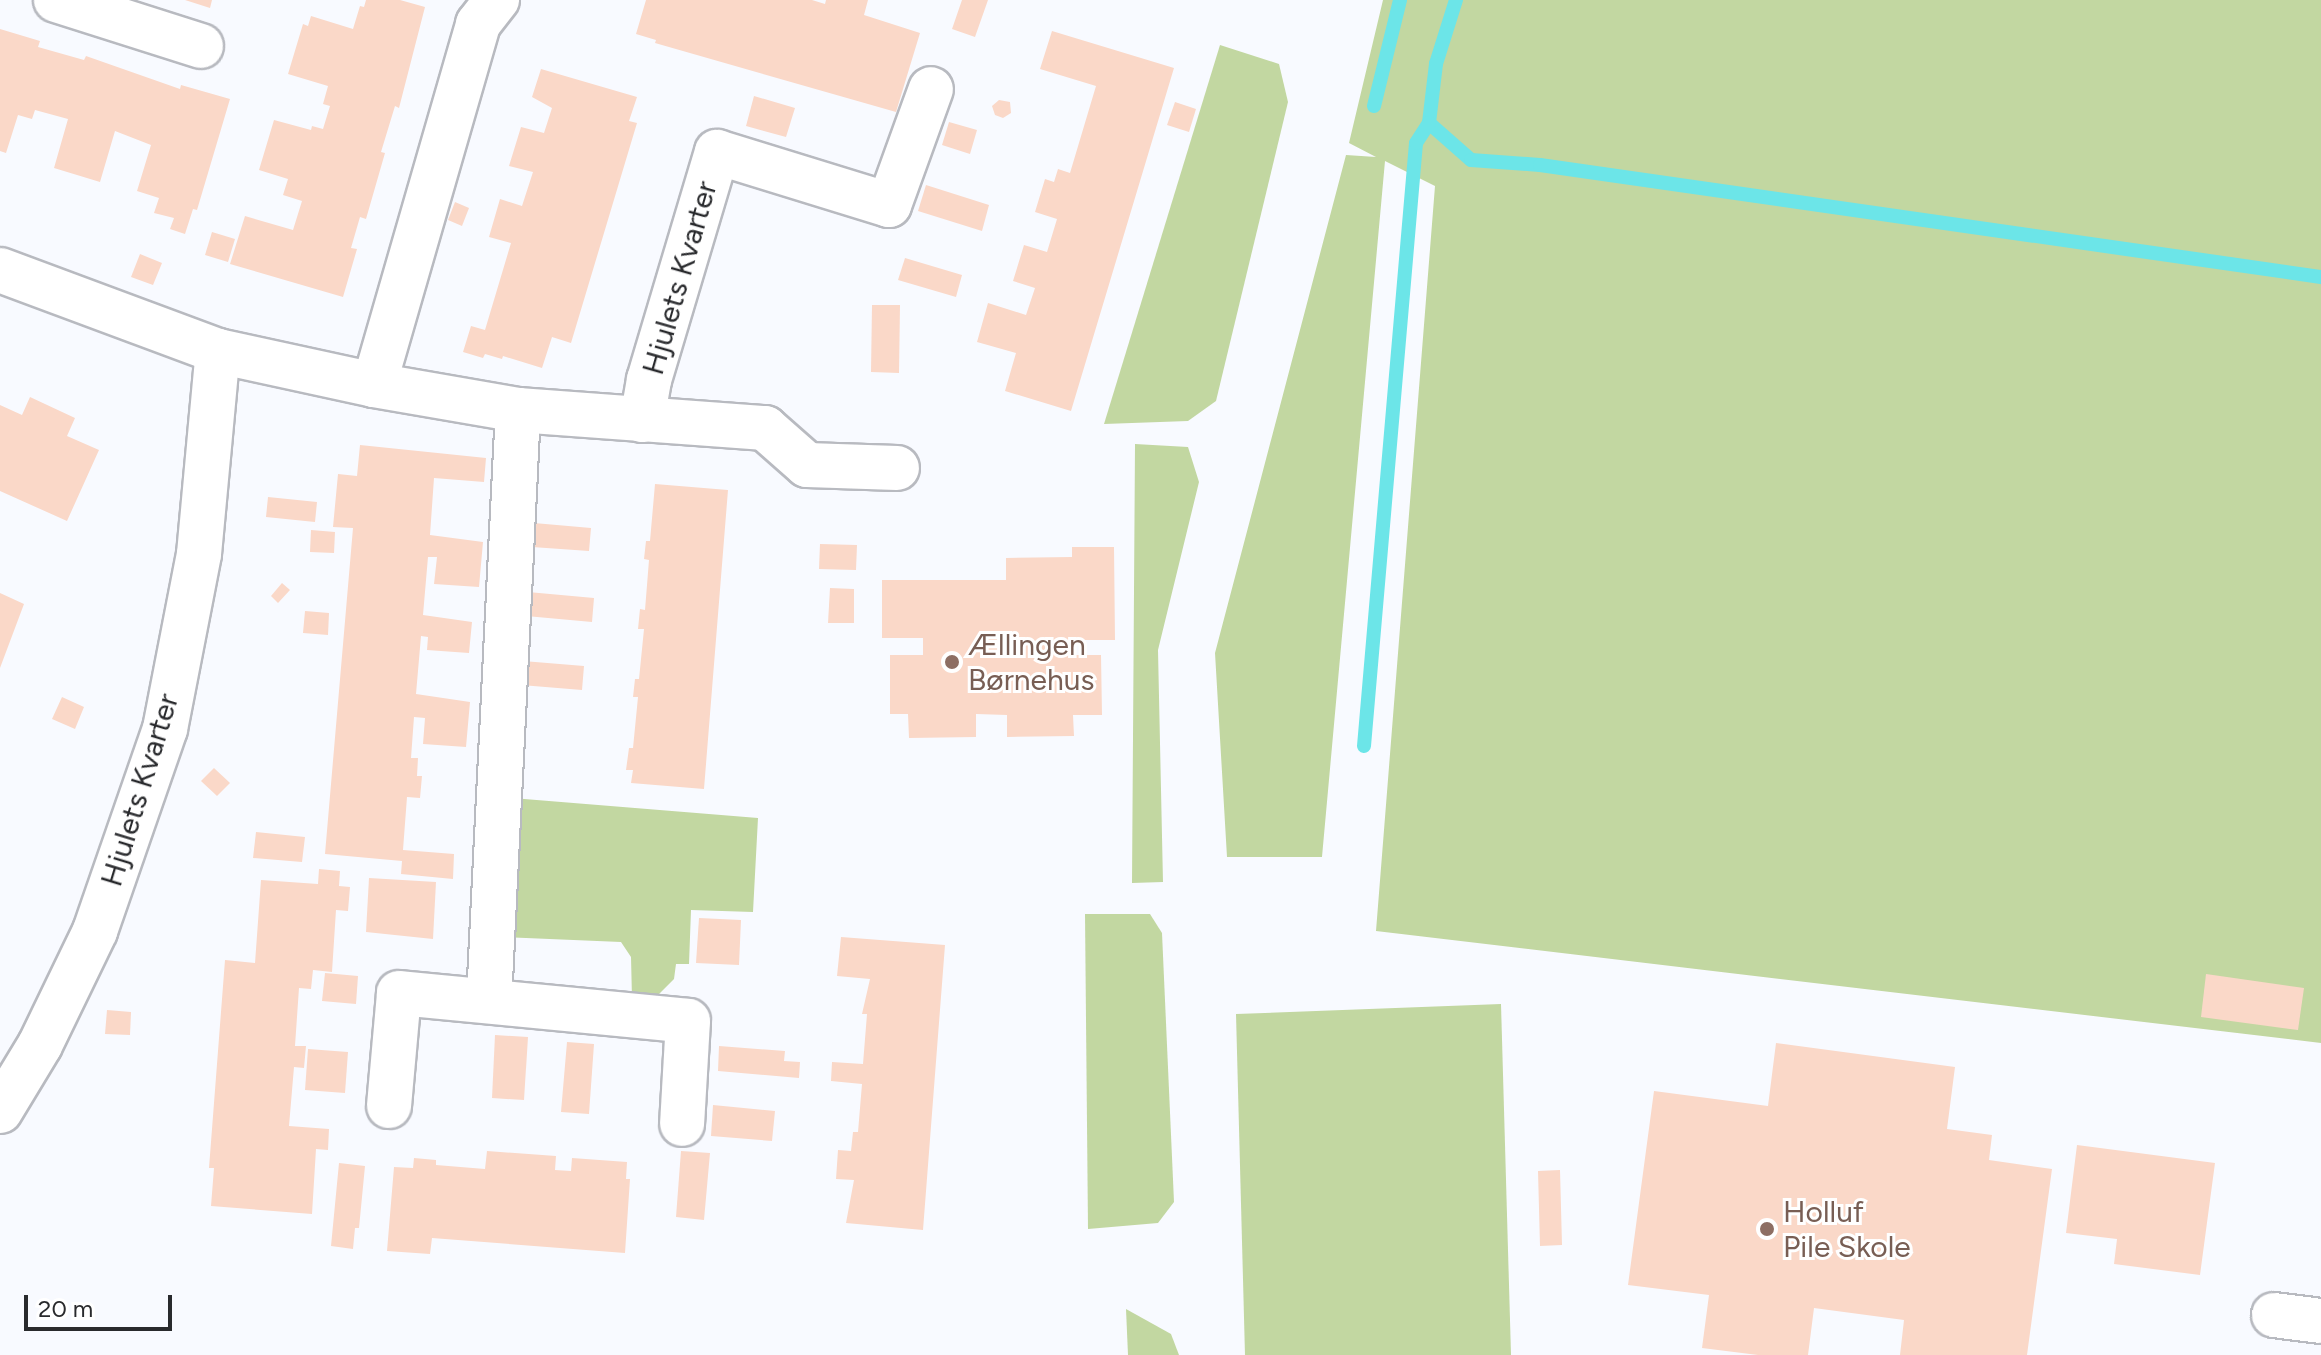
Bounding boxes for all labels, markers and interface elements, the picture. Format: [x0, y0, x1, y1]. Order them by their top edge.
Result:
street label: Hjulets Kvarter [635, 177, 725, 379]
place label: Ællingen Børnehus [968, 627, 1094, 698]
marker: Ællingen Børnehus [943, 653, 961, 671]
street label: Hjulets Kvarter [94, 689, 186, 891]
place label: Holluf Pile Skole [1783, 1194, 1911, 1264]
marker: Holluf Pile Skole [1758, 1220, 1776, 1238]
scale bar [28, 1279, 176, 1329]
text: 20 m [38, 1294, 93, 1323]

